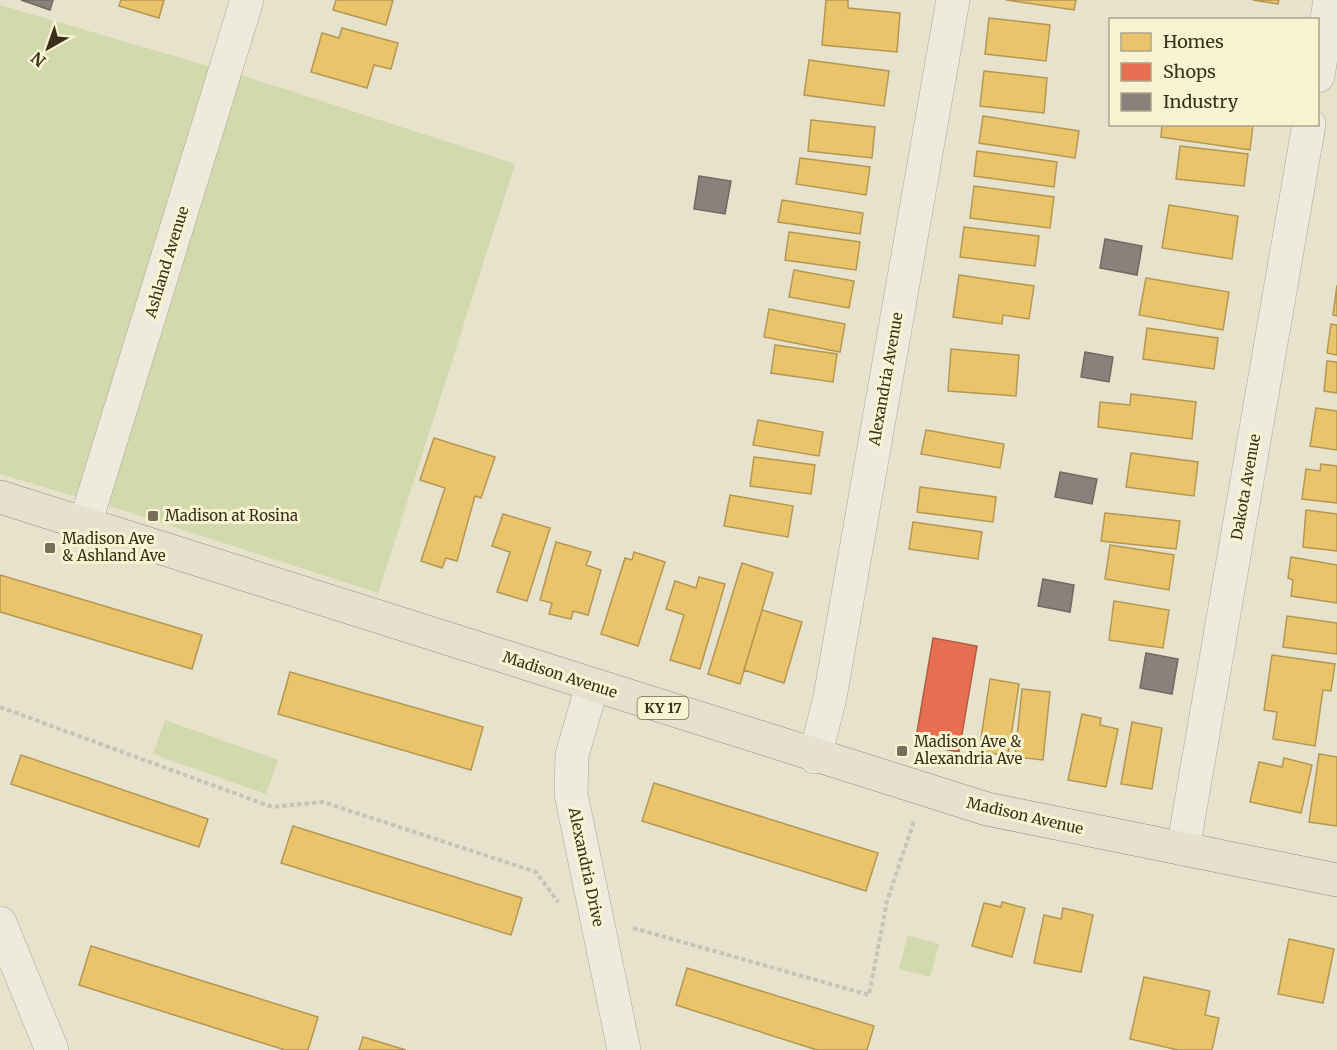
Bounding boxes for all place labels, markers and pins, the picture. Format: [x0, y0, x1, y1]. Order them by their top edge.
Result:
place label: Madison at Rosina [165, 506, 298, 525]
marker: Madison at Rosina [146, 509, 160, 523]
place label: Madison Ave & Ashland Ave [62, 529, 166, 565]
marker: Madison Ave & Ashland Ave [43, 541, 57, 555]
place label: Madison Ave & Alexandria Ave [913, 732, 1023, 768]
marker: Madison Ave & Alexandria Ave [895, 744, 909, 758]

